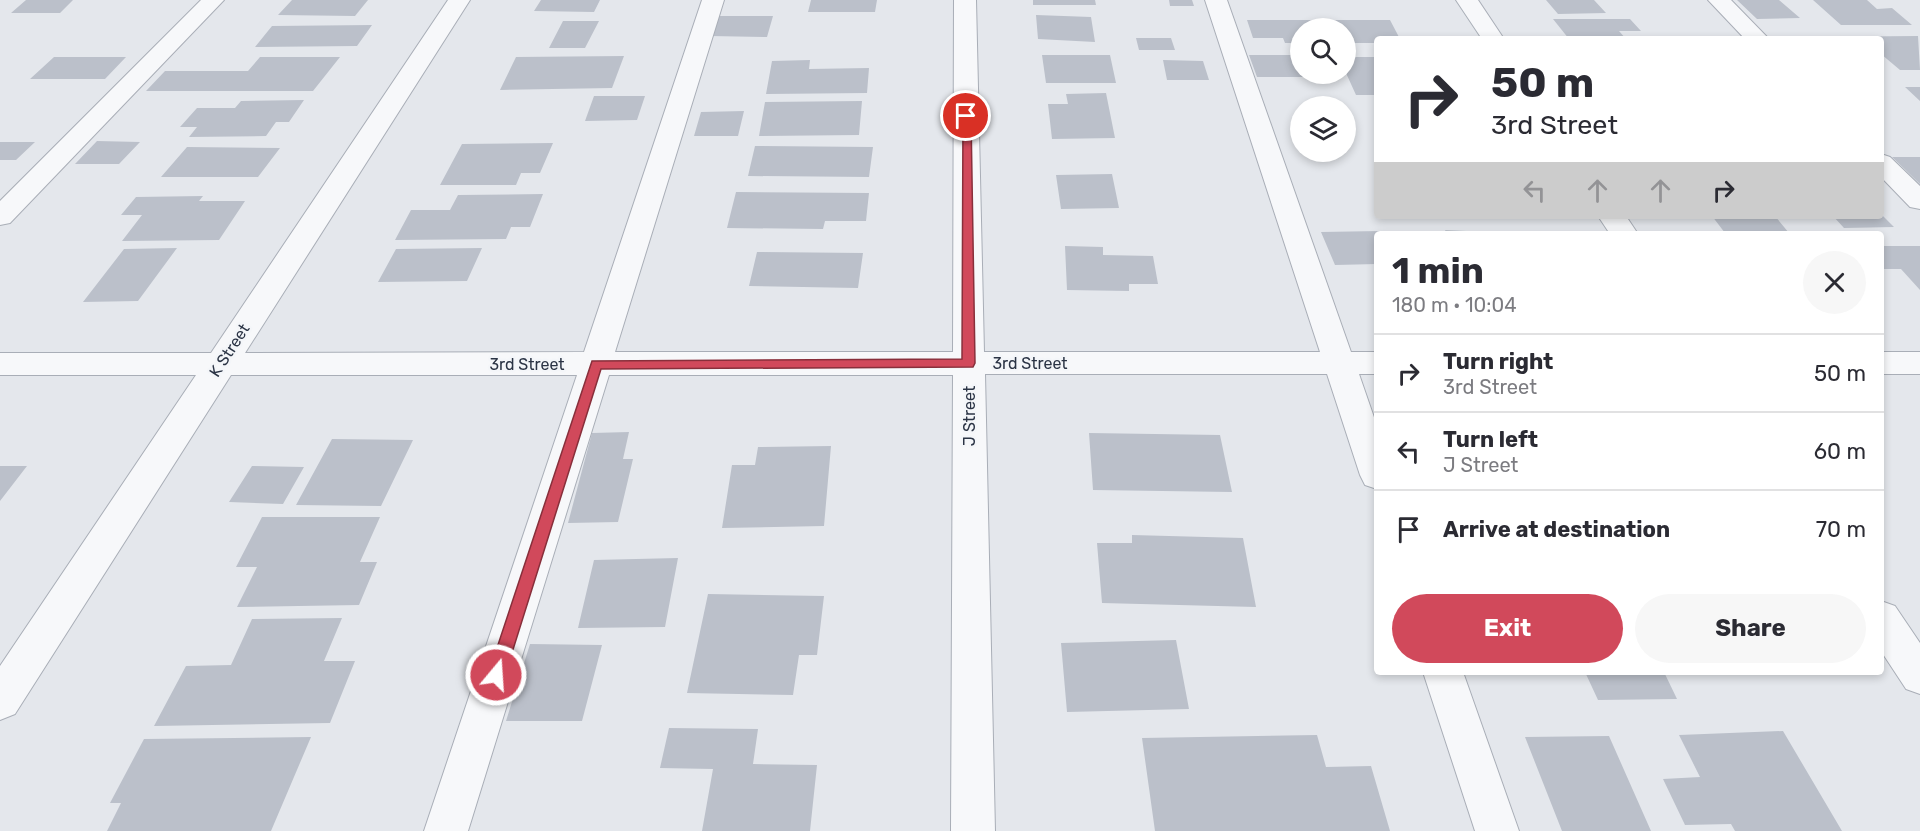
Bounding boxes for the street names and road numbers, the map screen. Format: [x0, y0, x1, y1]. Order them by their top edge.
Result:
street label: K Street [205, 320, 254, 380]
street label: 3rd Street [992, 354, 1068, 373]
street label: 3rd Street [489, 355, 565, 374]
street label: J Street [960, 386, 979, 446]

